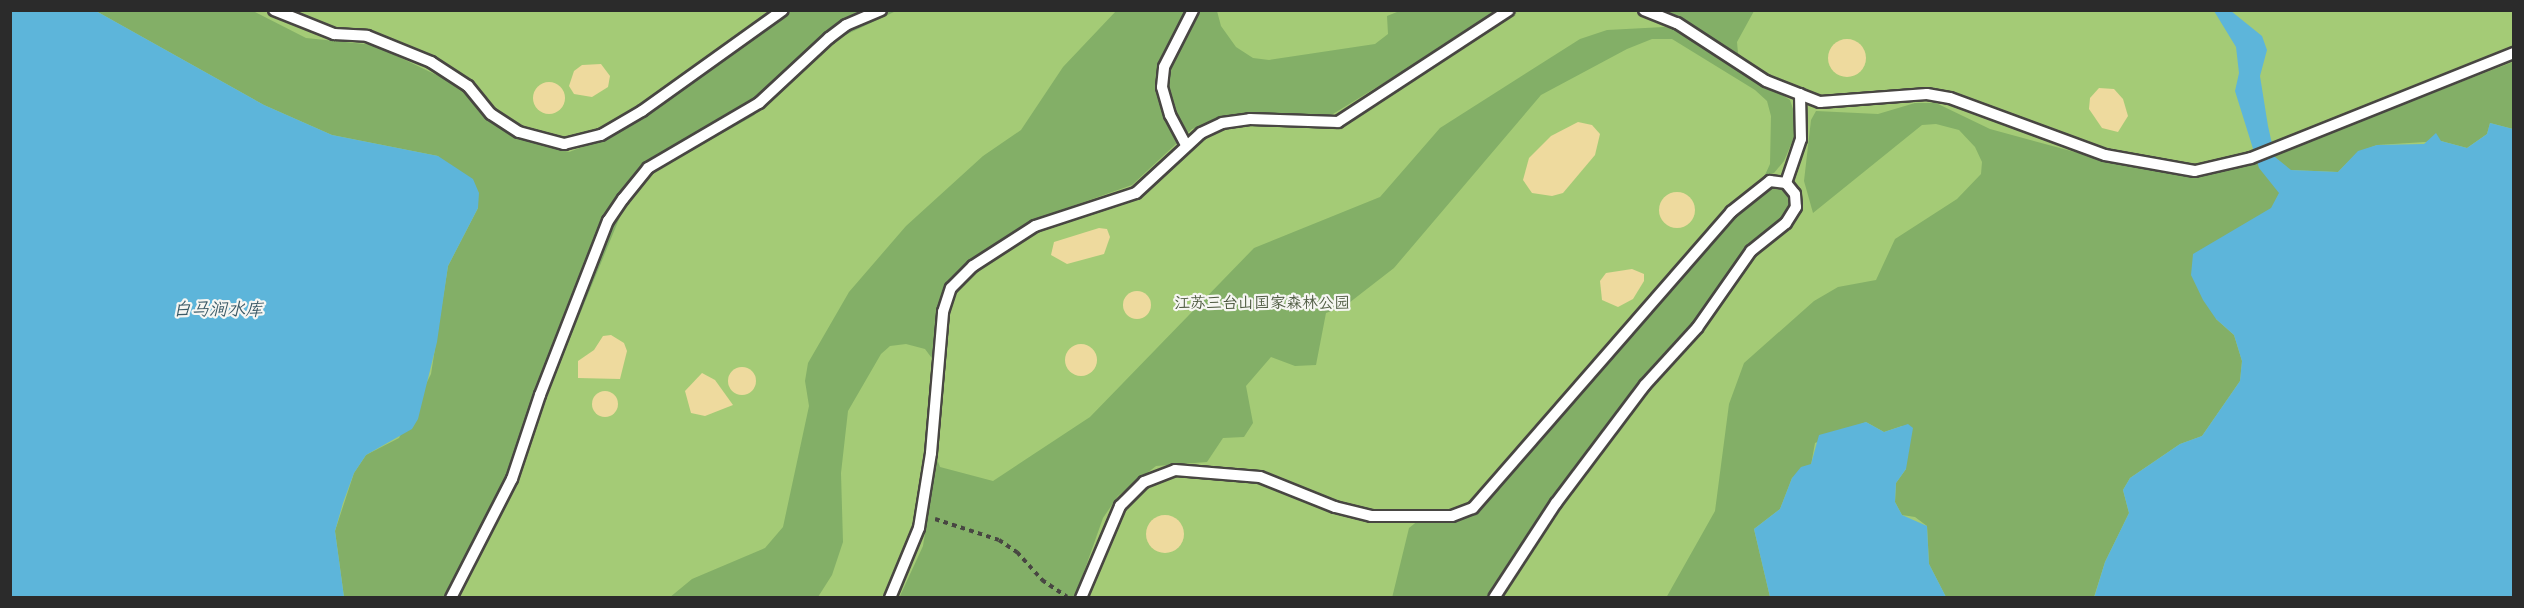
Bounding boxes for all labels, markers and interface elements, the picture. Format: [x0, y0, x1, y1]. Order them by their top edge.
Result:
park label: 江苏三台山国家森林公园 [1174, 294, 1350, 314]
water label: 白马涧水库 [173, 300, 263, 322]

